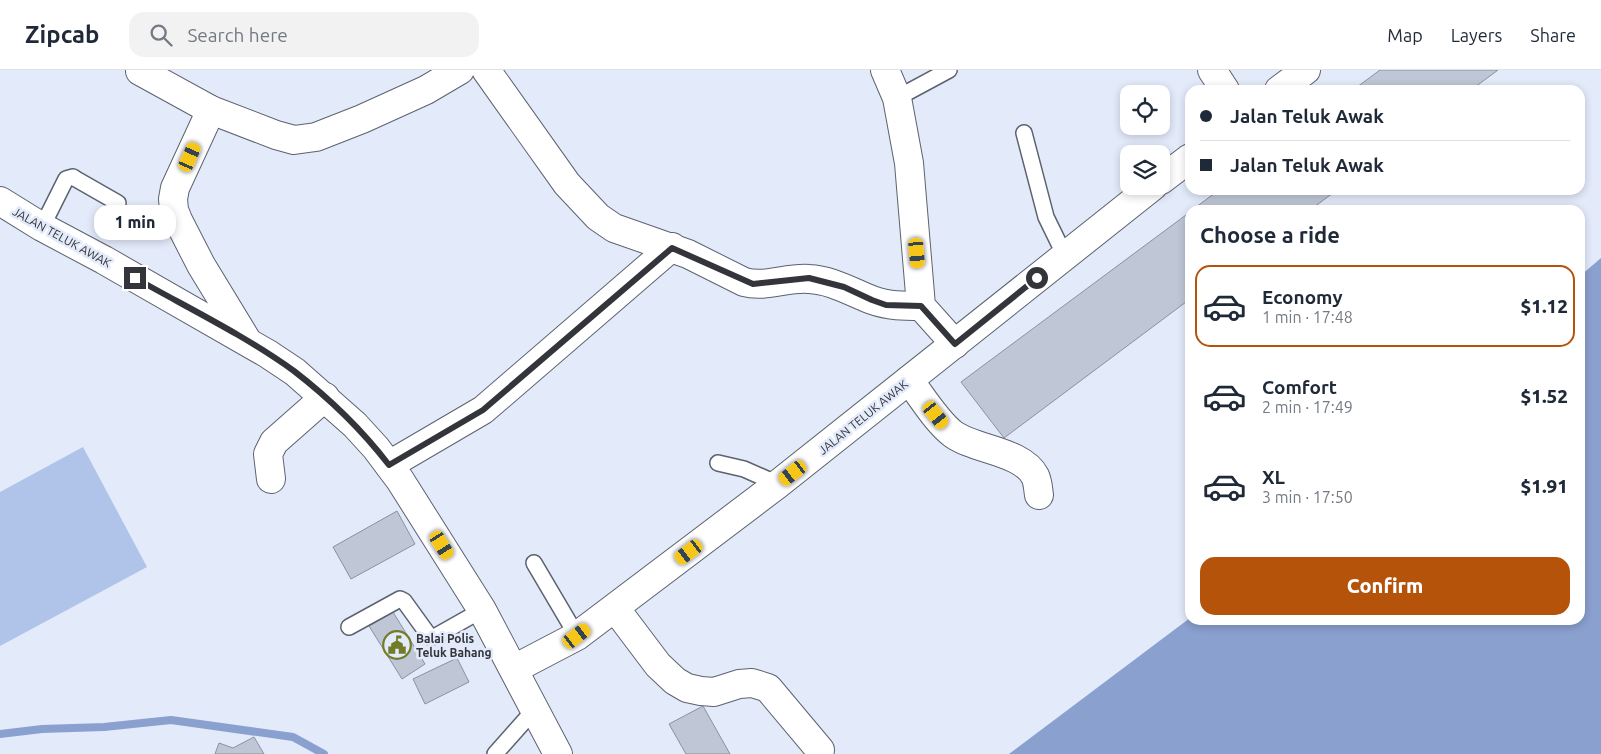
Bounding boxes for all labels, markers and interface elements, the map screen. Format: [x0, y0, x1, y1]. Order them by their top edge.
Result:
search box [129, 12, 479, 57]
text: Zipcab [25, 21, 99, 48]
icon: search [147, 21, 175, 49]
text: Search here [187, 24, 288, 46]
text: Map [1387, 25, 1423, 45]
text: Layers [1451, 25, 1502, 45]
text: Share [1530, 25, 1576, 45]
map controls [1120, 85, 1170, 195]
button: locate [1120, 85, 1170, 135]
text: Jalan Teluk Awak [1230, 105, 1384, 127]
car [177, 140, 202, 174]
button: layers [1120, 145, 1170, 195]
text: Jalan Teluk Awak [1230, 154, 1384, 176]
street label: JALAN TELUK AWAK [10, 204, 114, 270]
callout: 1 min [94, 206, 176, 240]
text: 1 min [115, 213, 155, 231]
text: Choose a ride [1200, 222, 1340, 247]
car [908, 237, 925, 269]
route end [124, 267, 146, 289]
route start [1026, 267, 1048, 289]
icon: car [1202, 284, 1247, 329]
text: Economy [1262, 286, 1343, 308]
text: $1.12 [1520, 295, 1568, 317]
text: 1 min · 17:48 [1262, 308, 1353, 326]
icon: car [1202, 374, 1247, 419]
text: Comfort [1262, 376, 1337, 398]
street label: JALAN TELUK AWAK [816, 377, 911, 457]
text: $1.52 [1520, 385, 1568, 407]
text: 2 min · 17:49 [1262, 398, 1353, 416]
car [920, 399, 951, 431]
car [776, 458, 809, 488]
icon: car [1202, 464, 1247, 509]
text: XL [1262, 466, 1285, 488]
text: $1.91 [1520, 475, 1568, 497]
text: 3 min · 17:50 [1262, 488, 1353, 506]
car [427, 528, 456, 562]
car [672, 537, 705, 567]
button: Confirm [1200, 557, 1570, 615]
car [560, 621, 593, 651]
public building icon: Balai Polis Teluk Bahang [382, 630, 412, 660]
place label: Balai Polis Teluk Bahang [416, 632, 492, 659]

